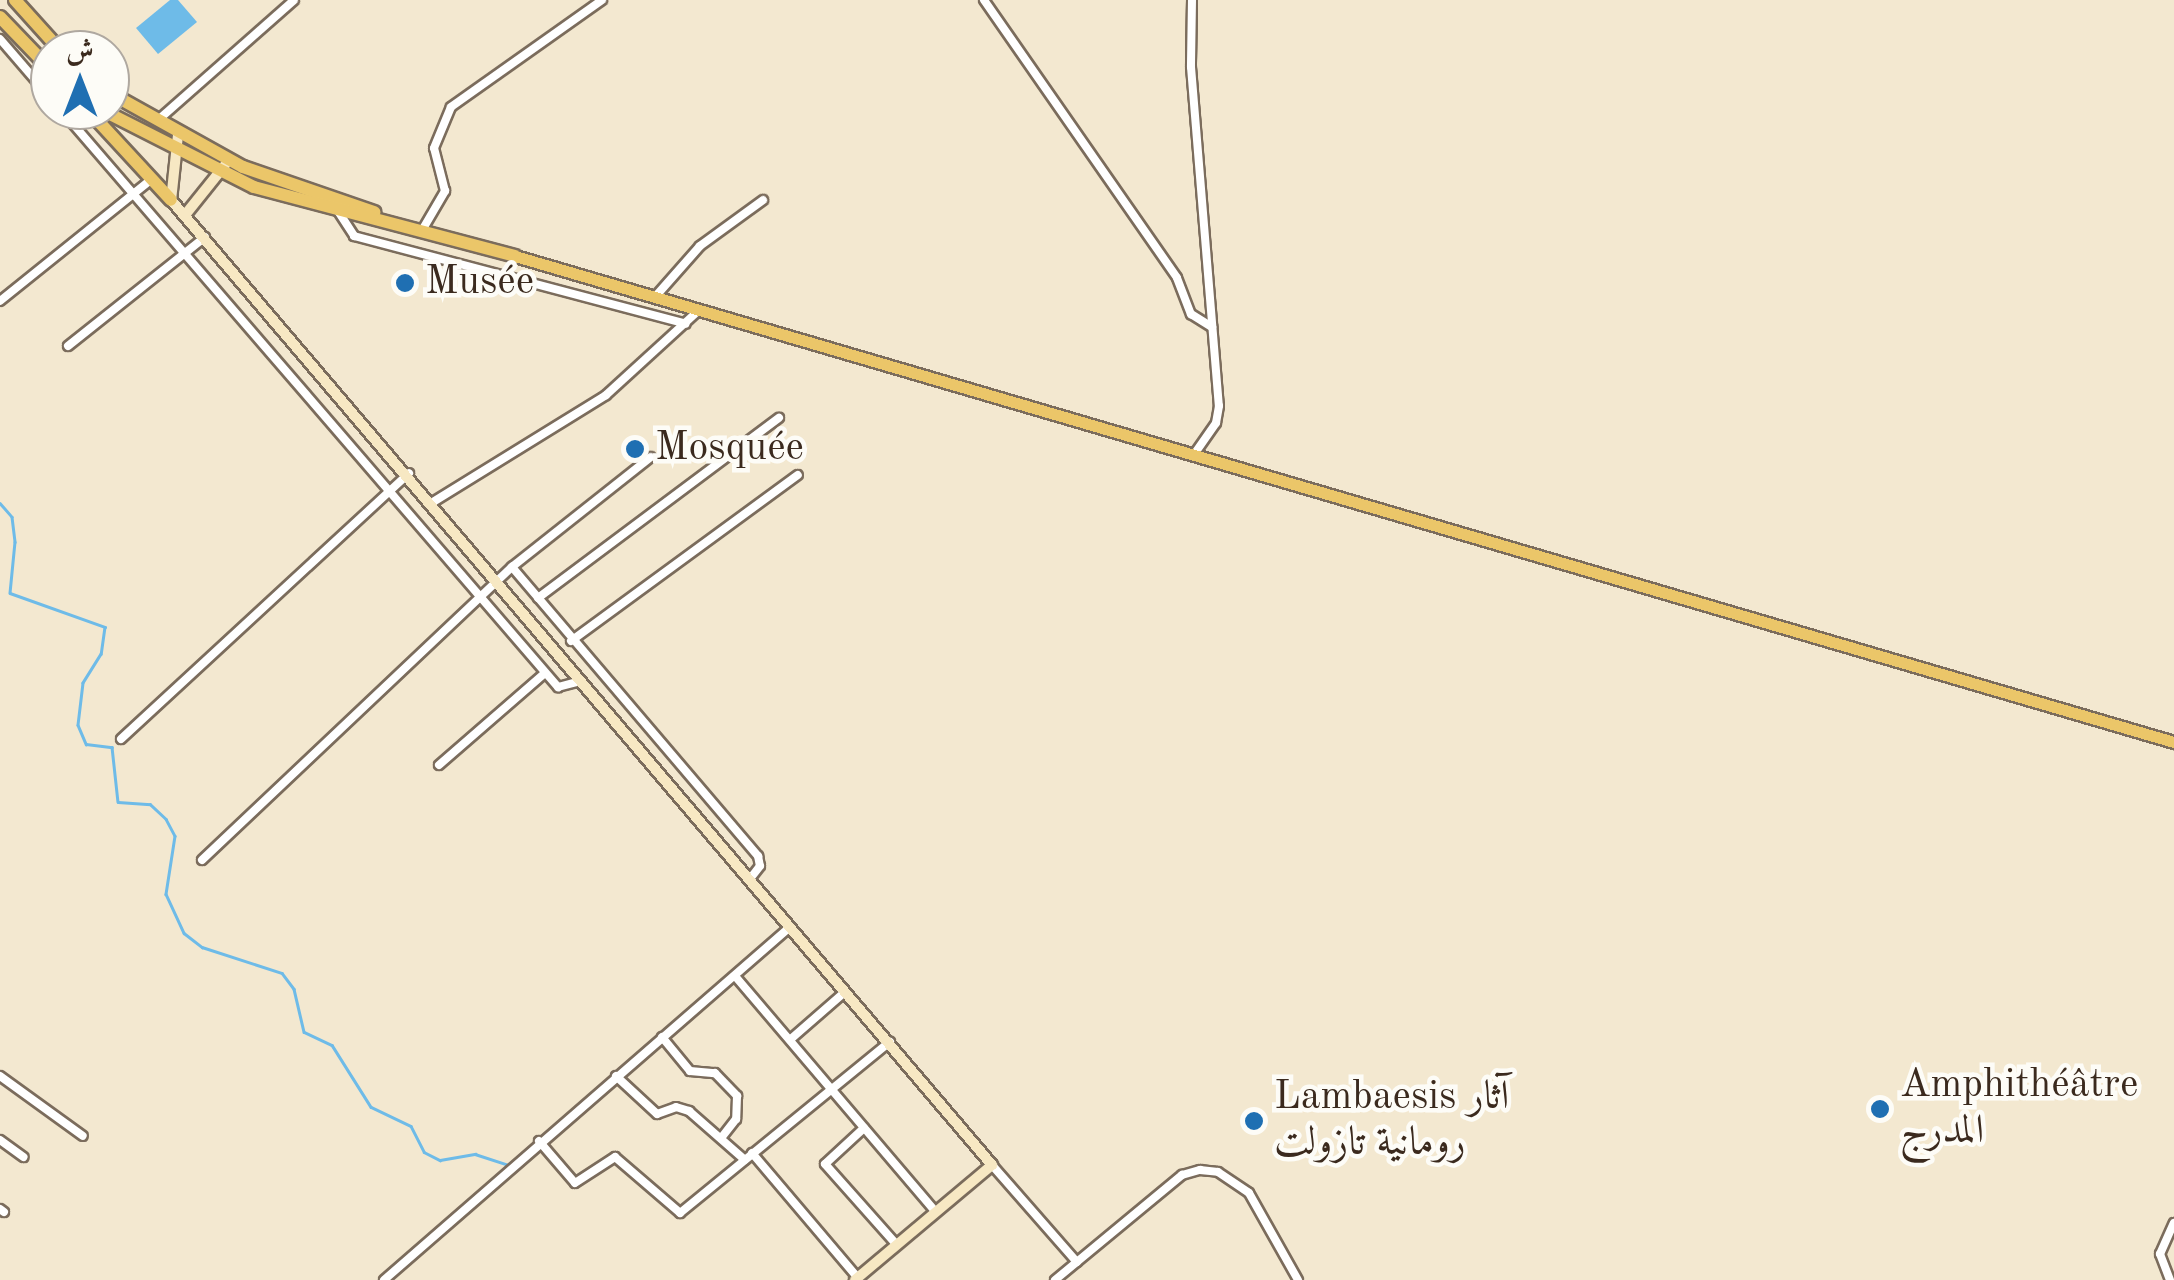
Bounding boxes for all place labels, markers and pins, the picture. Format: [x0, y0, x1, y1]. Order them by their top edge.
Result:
place label: Musée [425, 259, 534, 307]
marker: Musée [394, 272, 416, 294]
place label: Mosquée [655, 425, 804, 473]
marker: Mosquée [624, 438, 646, 460]
place label: Amphithéâtre المدرج [1900, 1062, 2138, 1156]
place label: Lambaesis آثار رومانية تازولت [1274, 1074, 1509, 1168]
marker: Amphithéâtre المدرج [1869, 1098, 1891, 1120]
marker: Lambaesis آثار رومانية تازولت [1243, 1110, 1265, 1132]

